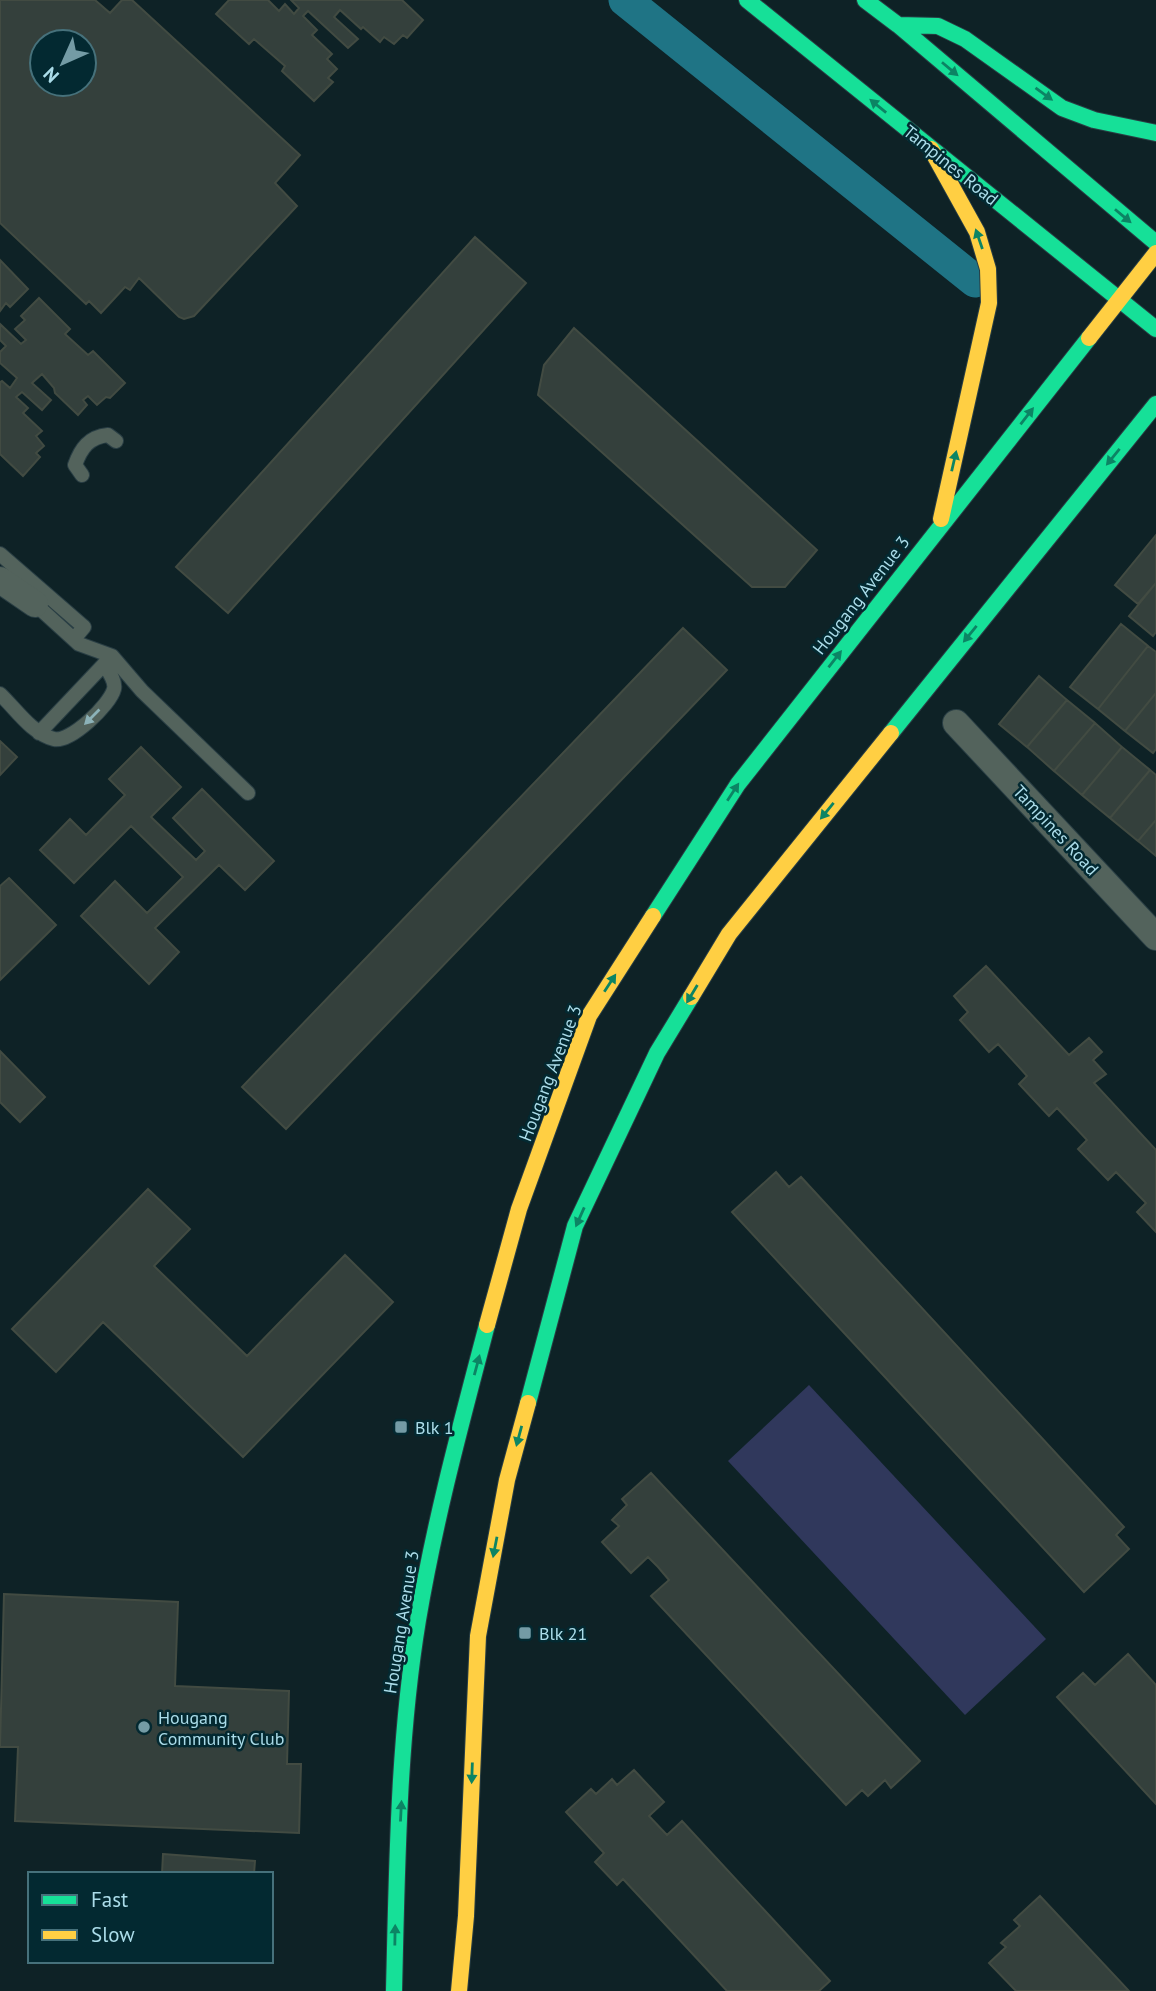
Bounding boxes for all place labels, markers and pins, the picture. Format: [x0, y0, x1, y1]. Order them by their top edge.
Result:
place label: Blk 1 [415, 1416, 453, 1439]
marker: Blk 1 [393, 1419, 409, 1435]
place label: Blk 21 [539, 1622, 587, 1645]
marker: Blk 21 [517, 1625, 533, 1641]
place label: Hougang Community Club [158, 1706, 285, 1750]
marker: Hougang Community Club [136, 1719, 152, 1735]

